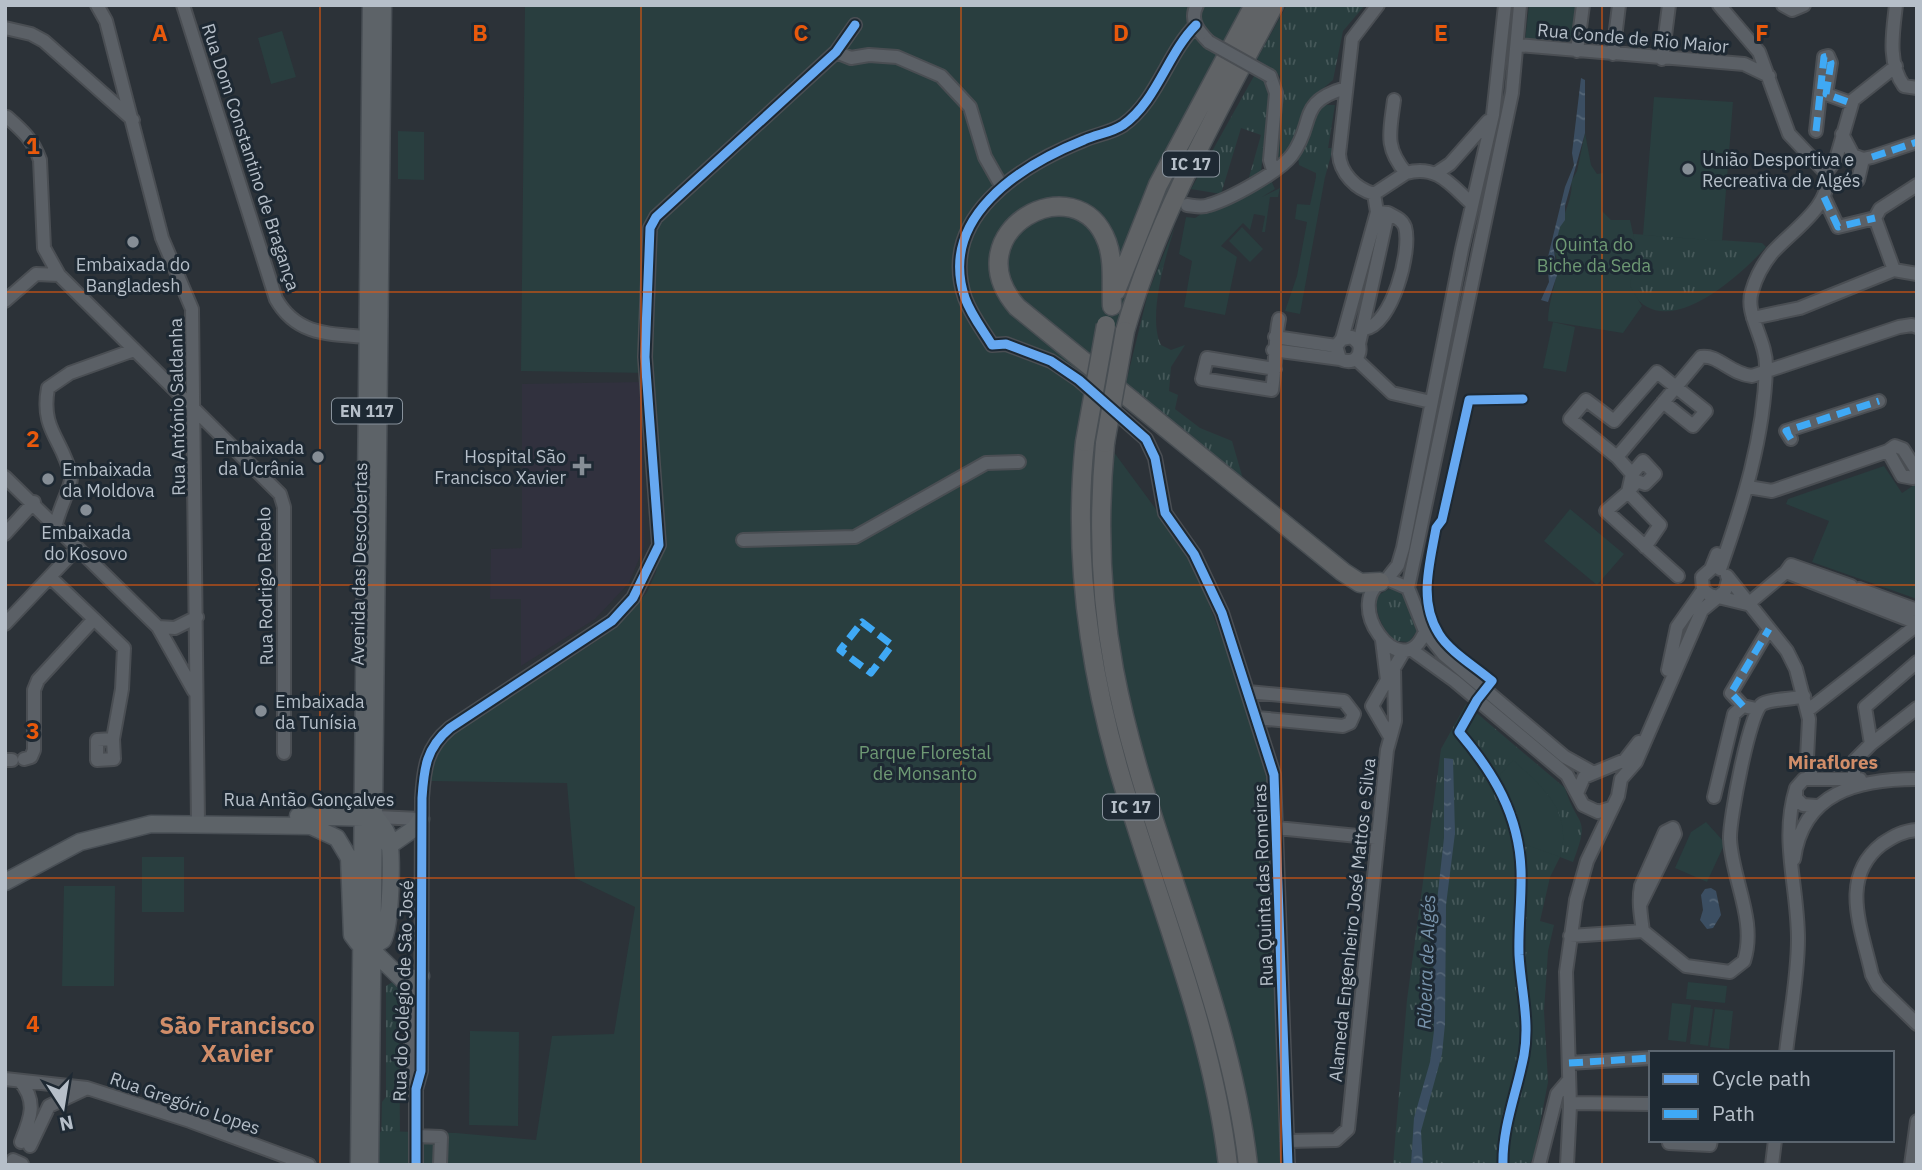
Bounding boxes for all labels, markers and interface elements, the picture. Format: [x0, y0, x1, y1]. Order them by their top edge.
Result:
text: A [152, 17, 168, 47]
text: B [472, 17, 488, 47]
text: C [794, 17, 809, 47]
text: D [1113, 17, 1129, 47]
text: E [1434, 17, 1448, 47]
text: F [1755, 17, 1769, 47]
street label: Rua Conde de Rio Maior [1536, 18, 1730, 58]
street label: Rua Dom Constantino de Bragança [197, 20, 305, 294]
text: 1 [26, 130, 40, 160]
place label: União Desportiva e Recreativa de Algés [1702, 148, 1861, 192]
road number: IC 17 [1163, 152, 1219, 176]
marker: União Desportiva e Recreativa de Algés [1680, 161, 1696, 177]
park label: Quinta do Biche da Seda [1537, 233, 1652, 277]
marker: Embaixada do Bangladesh [125, 234, 141, 250]
place label: Embaixada do Bangladesh [76, 253, 190, 297]
street label: Rua António Saldanha [164, 318, 190, 496]
road number: EN 117 [332, 398, 402, 424]
text: 2 [26, 423, 40, 453]
place label: Embaixada da Ucrânia [214, 436, 304, 480]
place label: Hospital São Francisco Xavier [434, 445, 566, 489]
marker: Embaixada da Ucrânia [310, 449, 326, 465]
marker: Hospital São Francisco Xavier [572, 456, 592, 476]
place label: Embaixada da Moldova [62, 458, 155, 502]
street label: Avenida das Descobertas [346, 462, 372, 666]
marker: Embaixada da Moldova [40, 471, 56, 487]
marker: Embaixada do Kosovo [78, 502, 94, 518]
street label: Rua Rodrigo Rebelo [252, 506, 278, 666]
place label: Embaixada do Kosovo [41, 521, 131, 565]
place label: Embaixada da Tunísia [275, 690, 365, 734]
marker: Embaixada da Tunísia [253, 703, 269, 719]
text: 3 [26, 715, 40, 745]
park label: Parque Florestal de Monsanto [859, 741, 991, 785]
district label: Miraflores [1788, 750, 1878, 774]
street label: Alameda Engenheiro José Mattos e Silva [1324, 757, 1380, 1083]
street label: Rua Quinta das Romeiras [1248, 783, 1278, 987]
street label: Rua Antão Gonçalves [223, 788, 395, 811]
road number: IC 17 [1103, 794, 1159, 820]
street label: Rua do Colégio de São José [388, 880, 418, 1102]
water label: Ribeira de Algés [1412, 894, 1440, 1030]
text: 4 [26, 1008, 40, 1038]
district label: São Francisco Xavier [159, 1009, 315, 1069]
legend [1649, 1051, 1894, 1142]
text: Cycle path [1712, 1064, 1811, 1092]
street label: Rua Gregório Lopes [107, 1066, 263, 1140]
north arrow [28, 1072, 98, 1142]
text: Path [1712, 1099, 1755, 1127]
text: N [57, 1110, 76, 1137]

